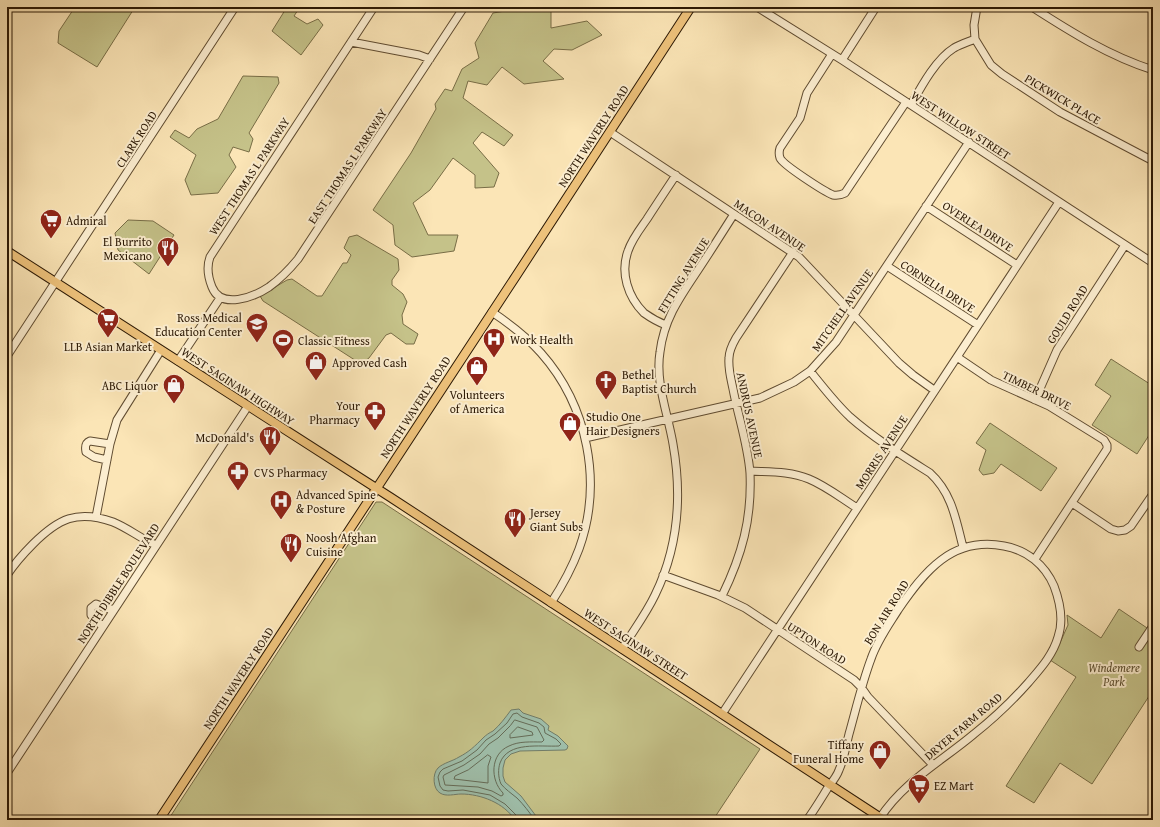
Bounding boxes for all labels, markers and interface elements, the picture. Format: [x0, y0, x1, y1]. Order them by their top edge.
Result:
street label: PICKWICK PLACE [1022, 70, 1104, 128]
street label: NORTH WAVERLY ROAD [553, 82, 633, 190]
street label: WEST WILLOW STREET [908, 86, 1014, 164]
street label: EAST THOMAS L PARKWAY [303, 105, 391, 227]
street label: CLARK ROAD [111, 107, 161, 171]
street label: WEST THOMAS L PARKWAY [204, 114, 294, 238]
street label: MACON AVENUE [731, 195, 809, 255]
street label: OVERLEA DRIVE [939, 197, 1017, 255]
supermarket icon: Admiral [38, 207, 64, 240]
place label: Admiral [66, 212, 107, 229]
place label: El Burrito Mexicano [103, 233, 152, 264]
street label: FITTING AVENUE [653, 234, 713, 316]
restaurant icon: El Burrito Mexicano [155, 235, 181, 268]
street label: CORNELIA DRIVE [897, 255, 979, 317]
street label: MITCHELL AVENUE [807, 265, 877, 355]
street label: GOULD ROAD [1042, 281, 1092, 347]
supermarket icon: LLB Asian Market [95, 306, 121, 339]
place label: Ross Medical Education Center [155, 309, 243, 340]
school or university icon: Ross Medical Education Center [244, 311, 270, 344]
hospital icon: Work Health [481, 326, 507, 359]
sports icon: Classic Fitness [270, 327, 296, 360]
place label: Work Health [510, 331, 573, 348]
place label: Classic Fitness [298, 332, 370, 349]
place label: LLB Asian Market [64, 338, 153, 355]
street label: WEST SAGINAW HIGHWAY [178, 343, 298, 429]
shop icon: Approved Cash [303, 349, 329, 382]
street label: NORTH WAVERLY ROAD [375, 353, 455, 461]
place label: Approved Cash [332, 354, 407, 371]
shop icon: Volunteers of America [464, 354, 490, 387]
place label: Bethel Baptist Church [622, 366, 697, 397]
street label: TIMBER DRIVE [1000, 366, 1074, 414]
church icon: Bethel Baptist Church [593, 368, 619, 401]
street label: ANDRUS AVENUE [733, 370, 767, 460]
shop icon: ABC Liquor [161, 372, 187, 405]
place label: ABC Liquor [102, 377, 158, 394]
place label: Volunteers of America [449, 386, 505, 417]
place label: Your Pharmacy [309, 397, 360, 428]
pharmacy icon: Your Pharmacy [362, 399, 388, 432]
place label: Studio One Hair Designers [586, 408, 660, 439]
shop icon: Studio One Hair Designers [557, 410, 583, 443]
street label: MORRIS AVENUE [851, 412, 911, 492]
restaurant icon: McDonald's [257, 424, 283, 457]
place label: McDonald's [195, 429, 254, 446]
pharmacy icon: CVS Pharmacy [225, 459, 251, 492]
place label: CVS Pharmacy [254, 464, 327, 481]
place label: Advanced Spine & Posture [296, 486, 376, 517]
hospital icon: Advanced Spine & Posture [268, 488, 294, 521]
place label: Jersey Giant Subs [528, 504, 583, 535]
restaurant icon: Jersey Giant Subs [502, 506, 528, 539]
street label: NORTH DIBBLE BOULEVARD [73, 520, 163, 646]
place label: Noosh Afghan Cuisine [306, 529, 377, 560]
restaurant icon: Noosh Afghan Cuisine [278, 531, 304, 564]
street label: BON AIR ROAD [859, 576, 913, 648]
street label: WEST SAGINAW STREET [581, 604, 692, 684]
street label: UPTON ROAD [784, 618, 850, 668]
street label: NORTH WAVERLY ROAD [198, 624, 278, 732]
park label: Windemere Park [1088, 659, 1140, 690]
street label: DRYER FARM ROAD [920, 688, 1006, 764]
place label: Tiffany Funeral Home [793, 736, 864, 767]
shop icon: Tiffany Funeral Home [867, 738, 893, 771]
supermarket icon: EZ Mart [906, 772, 932, 805]
place label: EZ Mart [934, 777, 975, 794]

